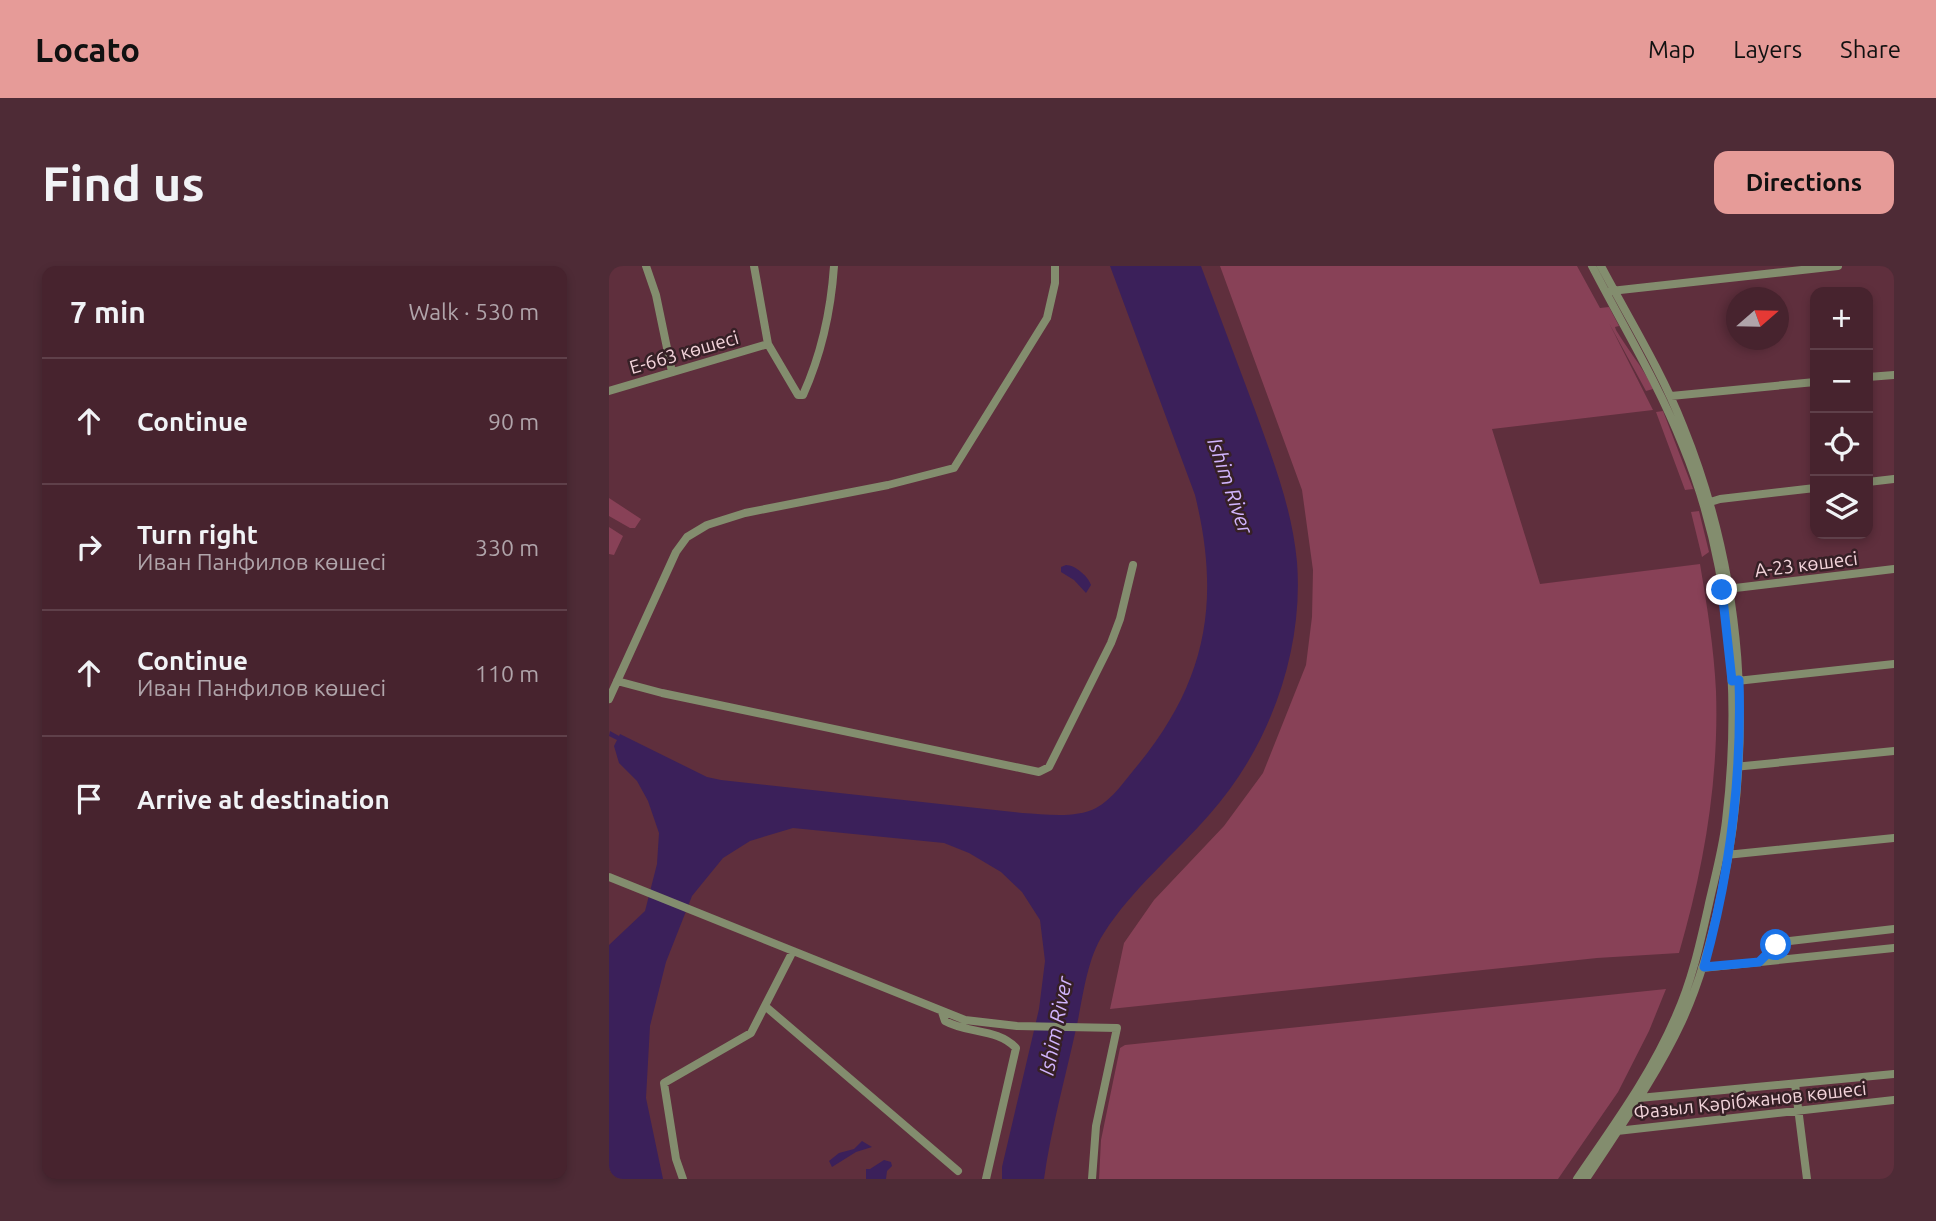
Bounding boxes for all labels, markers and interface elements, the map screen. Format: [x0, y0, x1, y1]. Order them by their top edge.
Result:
text: Locato [35, 31, 140, 68]
text: Map [1648, 36, 1695, 63]
text: Layers [1733, 36, 1802, 63]
text: Share [1840, 36, 1901, 63]
button: Directions [1714, 151, 1894, 214]
text: Find us [42, 155, 205, 210]
north arrow [1726, 287, 1789, 350]
map controls [1810, 287, 1873, 539]
button: + [1810, 287, 1873, 350]
text: 7 min [70, 295, 146, 329]
text: Walk · 530 m [408, 299, 539, 324]
street label: Е-663 көшесі [627, 326, 741, 378]
button: − [1810, 350, 1873, 413]
icon: ahead [70, 402, 108, 440]
text: Continue [137, 407, 248, 436]
text: 90 m [488, 409, 539, 434]
button: locate [1810, 413, 1873, 476]
water label: Ishim River [1203, 434, 1259, 538]
button: layers [1810, 476, 1873, 539]
text: Turn right [137, 520, 258, 549]
icon: right [70, 528, 108, 566]
text: 330 m [475, 535, 539, 560]
street label: А-23 көшесі [1753, 547, 1859, 581]
text: Иван Панфилов көшесі [137, 549, 386, 574]
route end [1706, 574, 1737, 605]
text: Continue [137, 646, 248, 675]
icon: ahead [70, 654, 108, 692]
text: 110 m [475, 661, 539, 686]
text: Иван Панфилов көшесі [137, 675, 386, 700]
icon: arrive [70, 780, 108, 818]
text: Arrive at destination [137, 785, 390, 814]
route start [1760, 929, 1791, 960]
water label: Ishim River [1034, 973, 1077, 1077]
street label: Фазыл Кәрібжанов көшесі [1632, 1077, 1868, 1123]

